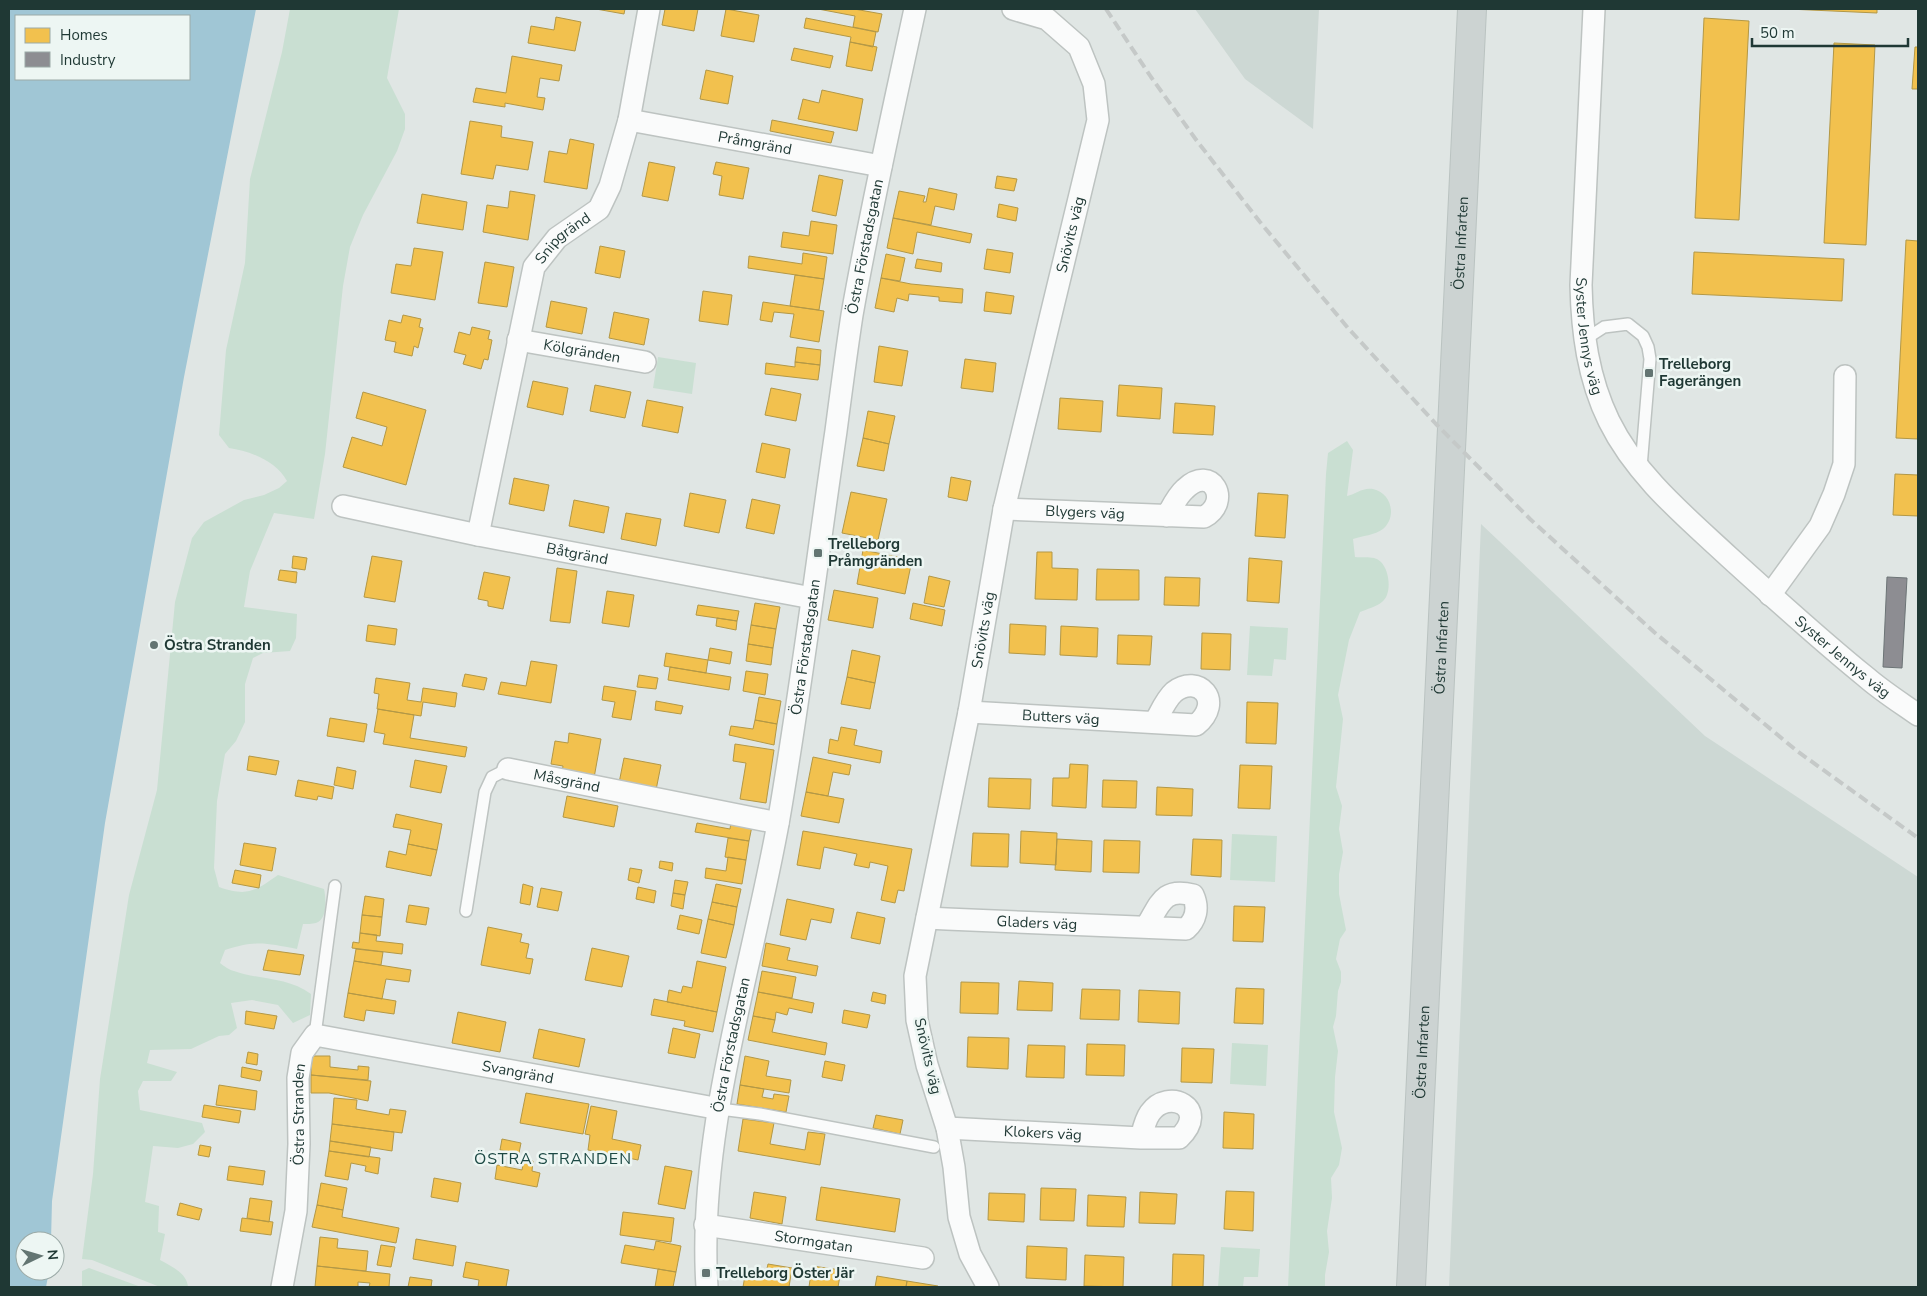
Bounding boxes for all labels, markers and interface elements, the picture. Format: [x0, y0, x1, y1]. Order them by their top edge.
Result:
legend [15, 15, 190, 80]
scale bar [1752, 15, 1908, 47]
text: 50 m [1760, 23, 1795, 43]
text: Homes [60, 25, 108, 45]
text: Industry [60, 50, 116, 70]
street label: Pråmgränd [716, 126, 793, 160]
street label: Östra Förstadsgatan [842, 177, 888, 316]
street label: Snövits väg [1051, 194, 1089, 275]
street label: Östra Infarten [1449, 196, 1473, 290]
street label: Snipgränd [530, 208, 595, 268]
street label: Syster Jennys väg [1571, 277, 1607, 398]
street label: Kölgränden [542, 335, 622, 368]
place label: Trelleborg Fagerängen [1659, 354, 1741, 391]
marker: Trelleborg Fagerängen [1643, 367, 1655, 379]
street label: Blygers väg [1045, 501, 1125, 524]
place label: Trelleborg Pråmgränden [828, 534, 923, 571]
street label: Båtgränd [545, 538, 610, 569]
marker: Trelleborg Pråmgränden [812, 547, 824, 559]
street label: Östra Förstadsgatan [786, 578, 825, 717]
street label: Snövits väg [967, 590, 1000, 670]
street label: Östra Infarten [1429, 600, 1454, 695]
street label: Syster Jennys väg [1790, 611, 1894, 703]
place label: Östra Stranden [164, 635, 271, 655]
marker: Östra Stranden [148, 639, 160, 651]
street label: Butters väg [1022, 705, 1100, 729]
street label: Måsgränd [532, 764, 602, 797]
street label: Gladers väg [996, 911, 1078, 934]
street label: Östra Förstadsgatan [708, 975, 755, 1114]
street label: Östra Infarten [1410, 1005, 1434, 1100]
street label: Snövits väg [910, 1016, 946, 1096]
street label: Svangränd [480, 1056, 555, 1088]
street label: Östra Stranden [288, 1062, 310, 1166]
street label: Klokers väg [1003, 1121, 1082, 1145]
district label: ÖSTRA STRANDEN [474, 1148, 632, 1170]
street label: Stormgatan [773, 1226, 855, 1257]
north arrow [15, 1231, 65, 1281]
text: N [43, 1249, 62, 1261]
place label: Trelleborg Öster Jär [716, 1263, 854, 1283]
marker: Trelleborg Öster Jär [700, 1267, 712, 1279]

